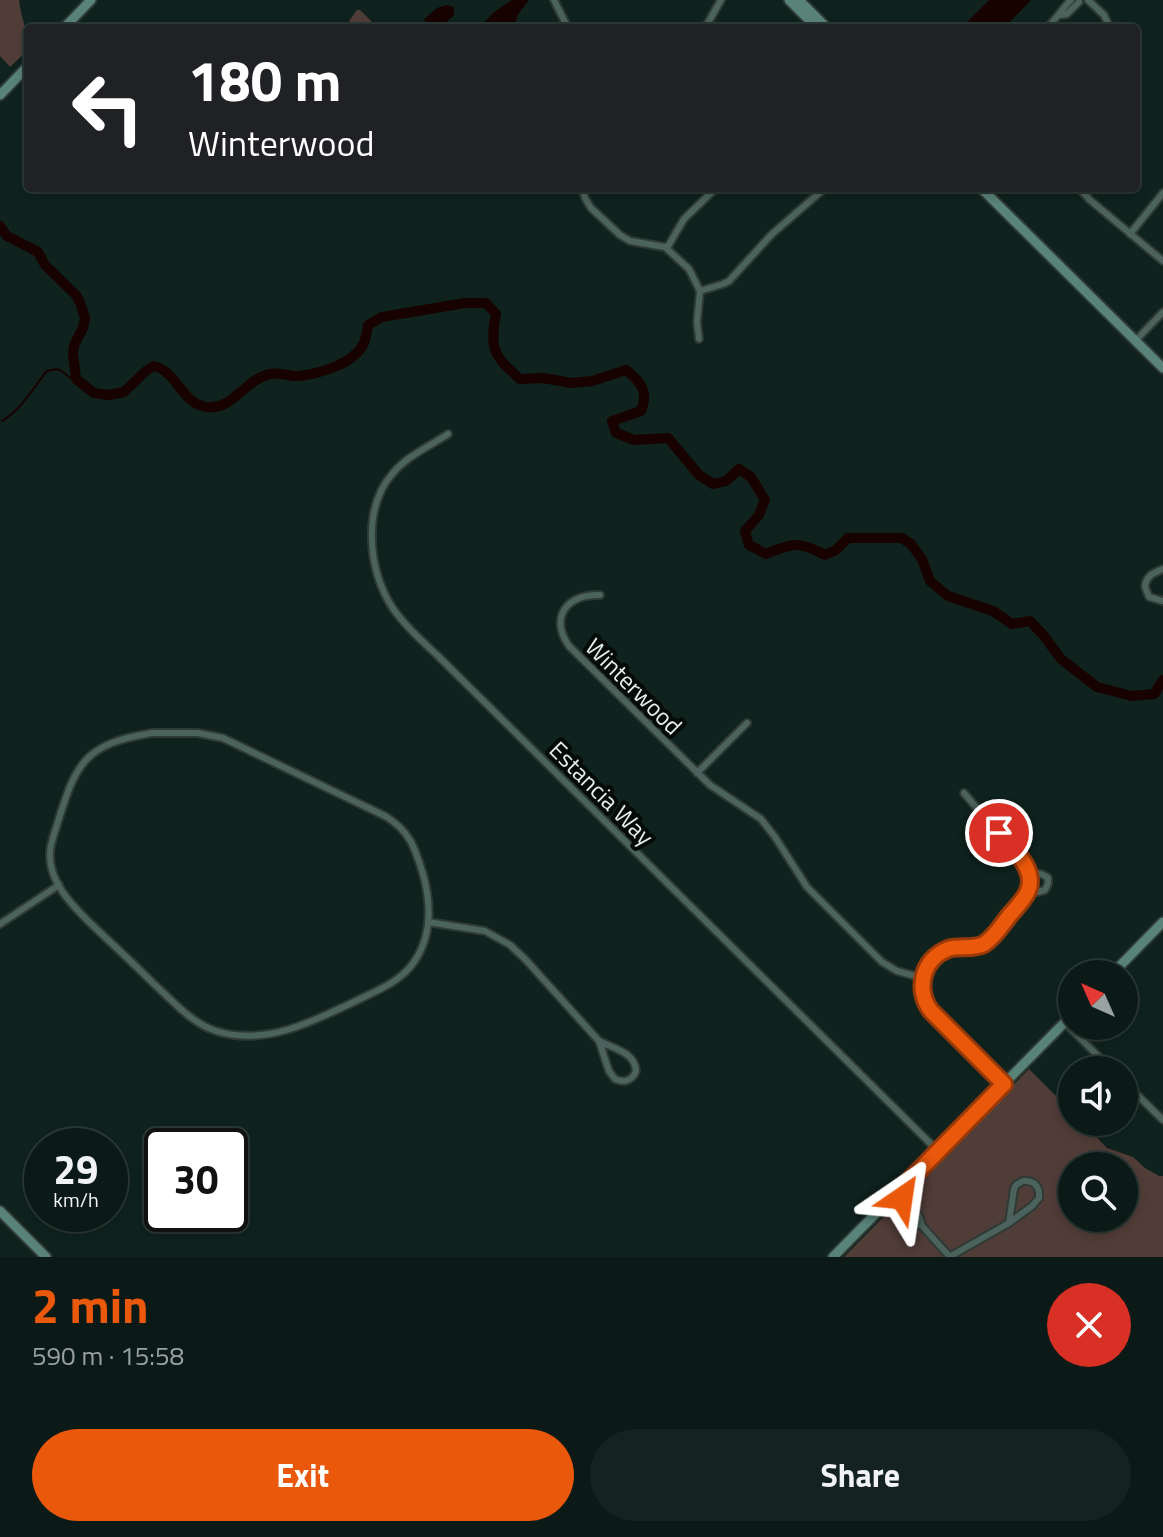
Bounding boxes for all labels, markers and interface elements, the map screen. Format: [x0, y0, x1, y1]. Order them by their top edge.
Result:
text: 180 m [188, 38, 341, 123]
icon: left [56, 56, 160, 160]
text: Winterwood [188, 115, 375, 170]
street label: Winterwood [577, 629, 691, 743]
street label: Estancia Way [541, 732, 663, 854]
pin [965, 799, 1033, 867]
icon: arrive [977, 811, 1021, 855]
north arrow [1058, 960, 1138, 1040]
map controls [1058, 960, 1138, 1232]
button: sound [1058, 1056, 1138, 1136]
speed limit sign: 30 [144, 1128, 248, 1232]
text: 29 [54, 1139, 98, 1200]
button: search [1058, 1152, 1138, 1232]
position arrow [860, 1156, 944, 1240]
text: km/h [53, 1184, 99, 1215]
text: 2 min [32, 1269, 149, 1342]
button: close [1047, 1283, 1131, 1367]
text: 590 m · 15:58 [32, 1336, 184, 1375]
button: Exit [32, 1429, 574, 1521]
button: Share [590, 1429, 1131, 1521]

